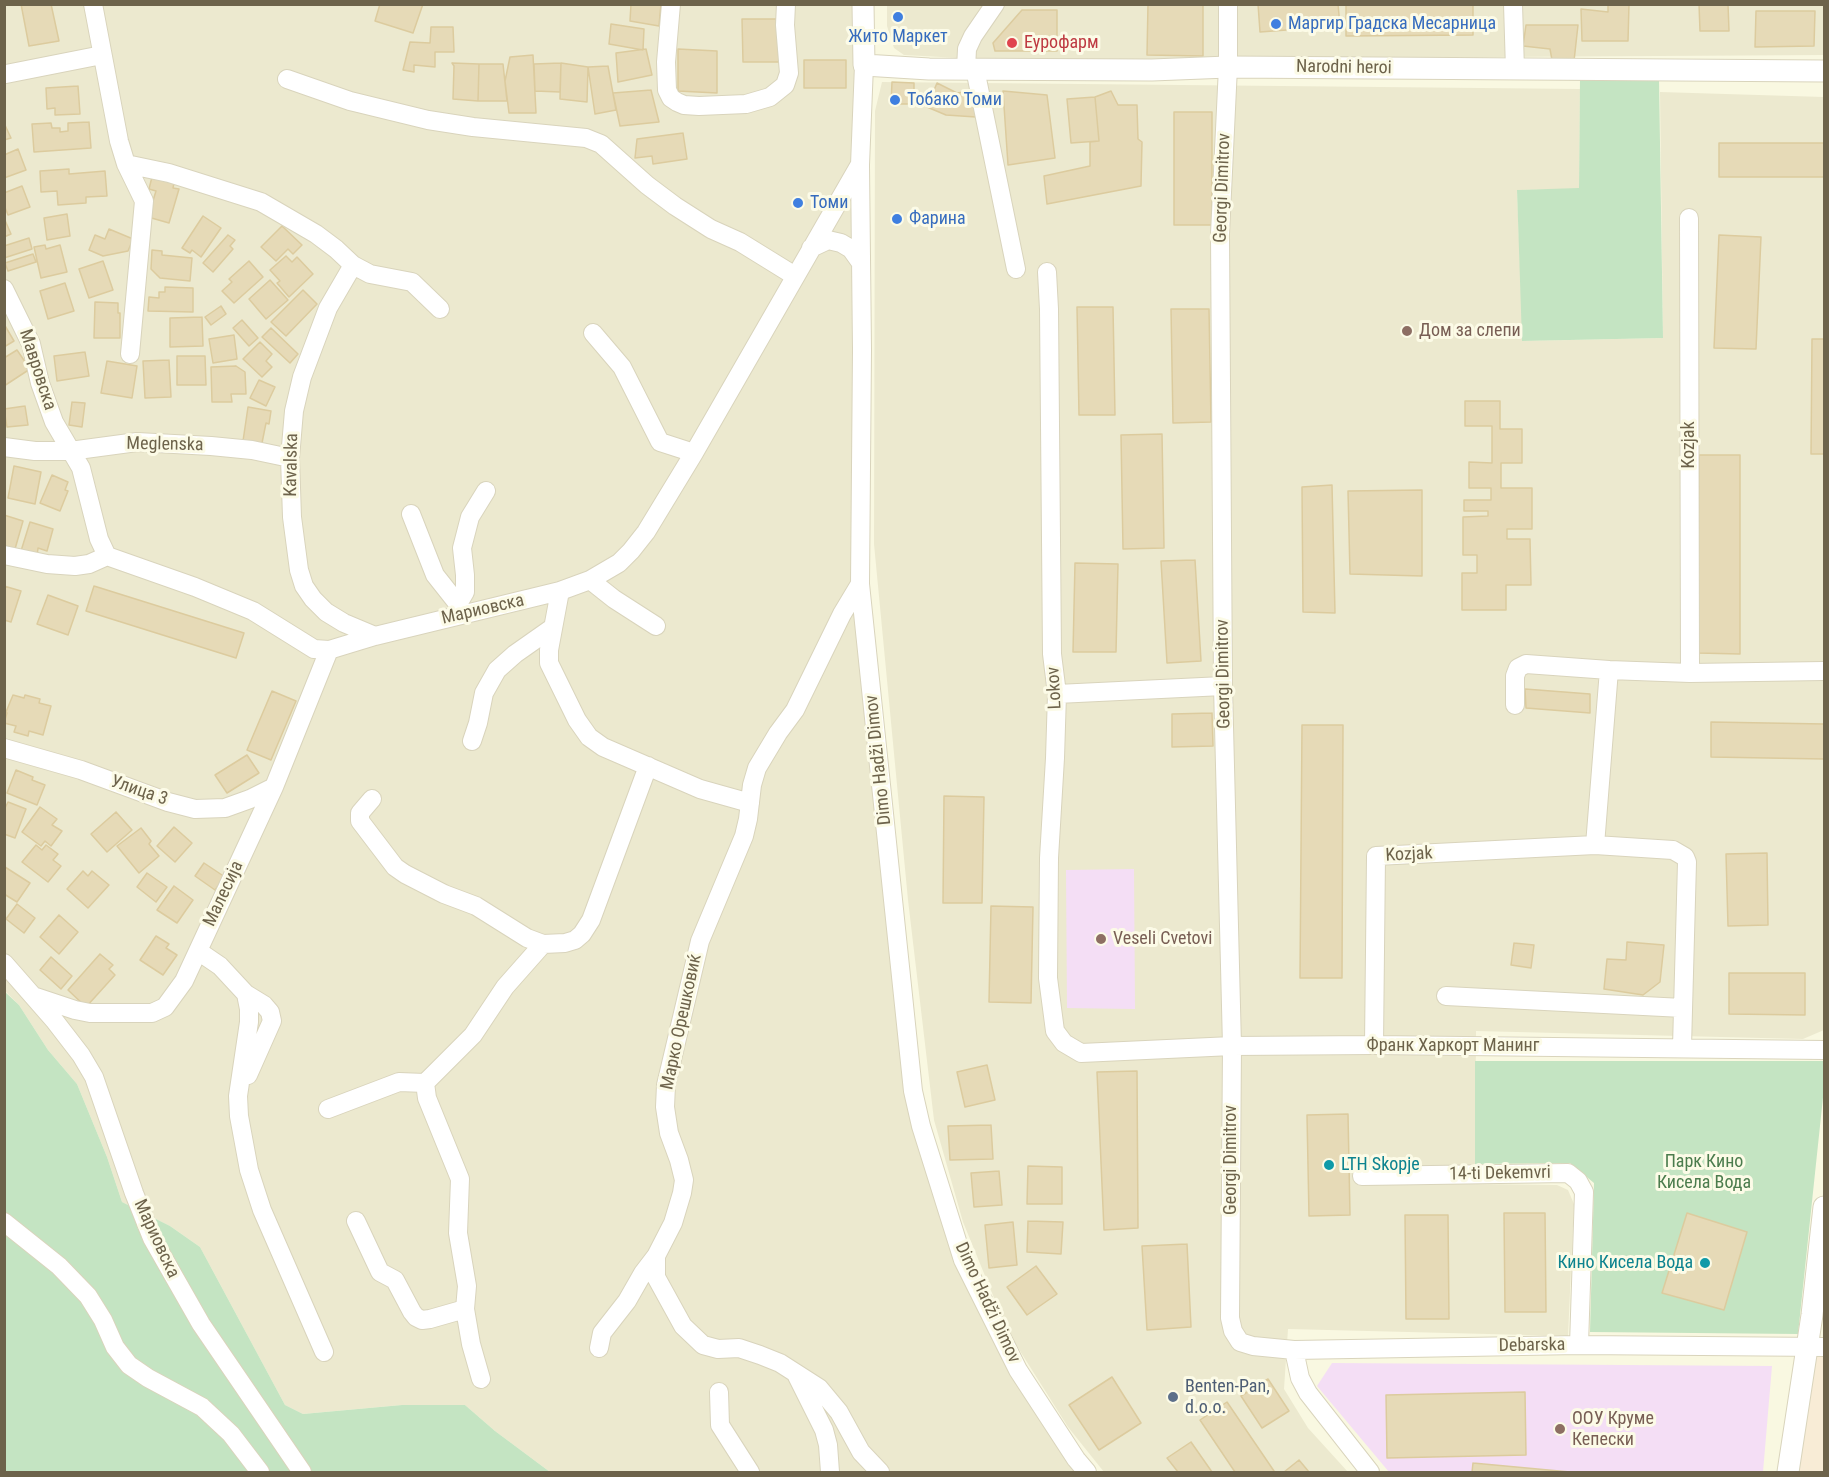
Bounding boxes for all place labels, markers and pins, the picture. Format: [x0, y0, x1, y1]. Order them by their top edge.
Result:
marker: Жито Маркет [891, 10, 905, 24]
place label: Маргир Градска Месарница [1288, 13, 1496, 35]
marker: Маргир Градска Месарница [1269, 17, 1283, 31]
place label: Жито Маркет [848, 26, 948, 48]
place label: Еурофарм [1024, 32, 1099, 54]
marker: Еурофарм [1005, 36, 1019, 50]
place label: Тобако Томи [907, 89, 1002, 111]
marker: Тобако Томи [888, 93, 902, 107]
place label: Томи [810, 192, 848, 214]
marker: Томи [791, 196, 805, 210]
place label: Фарина [909, 208, 966, 230]
marker: Фарина [890, 212, 904, 226]
place label: Дом за слепи [1419, 320, 1521, 342]
marker: Дом за слепи [1400, 324, 1414, 338]
place label: Veseli Cvetovi [1113, 928, 1212, 950]
marker: Veseli Cvetovi [1094, 932, 1108, 946]
place label: LTH Skopje [1341, 1154, 1420, 1176]
marker: LTH Skopje [1322, 1158, 1336, 1172]
place label: Кино Кисела Вода [1557, 1252, 1693, 1274]
marker: Кино Кисела Вода [1698, 1256, 1712, 1270]
place label: Benten-Pan, d.o.o. [1185, 1376, 1270, 1418]
marker: Benten-Pan, d.o.o. [1166, 1390, 1180, 1404]
place label: ООУ Круме Кепески [1572, 1408, 1654, 1450]
marker: ООУ Круме Кепески [1553, 1422, 1567, 1436]

